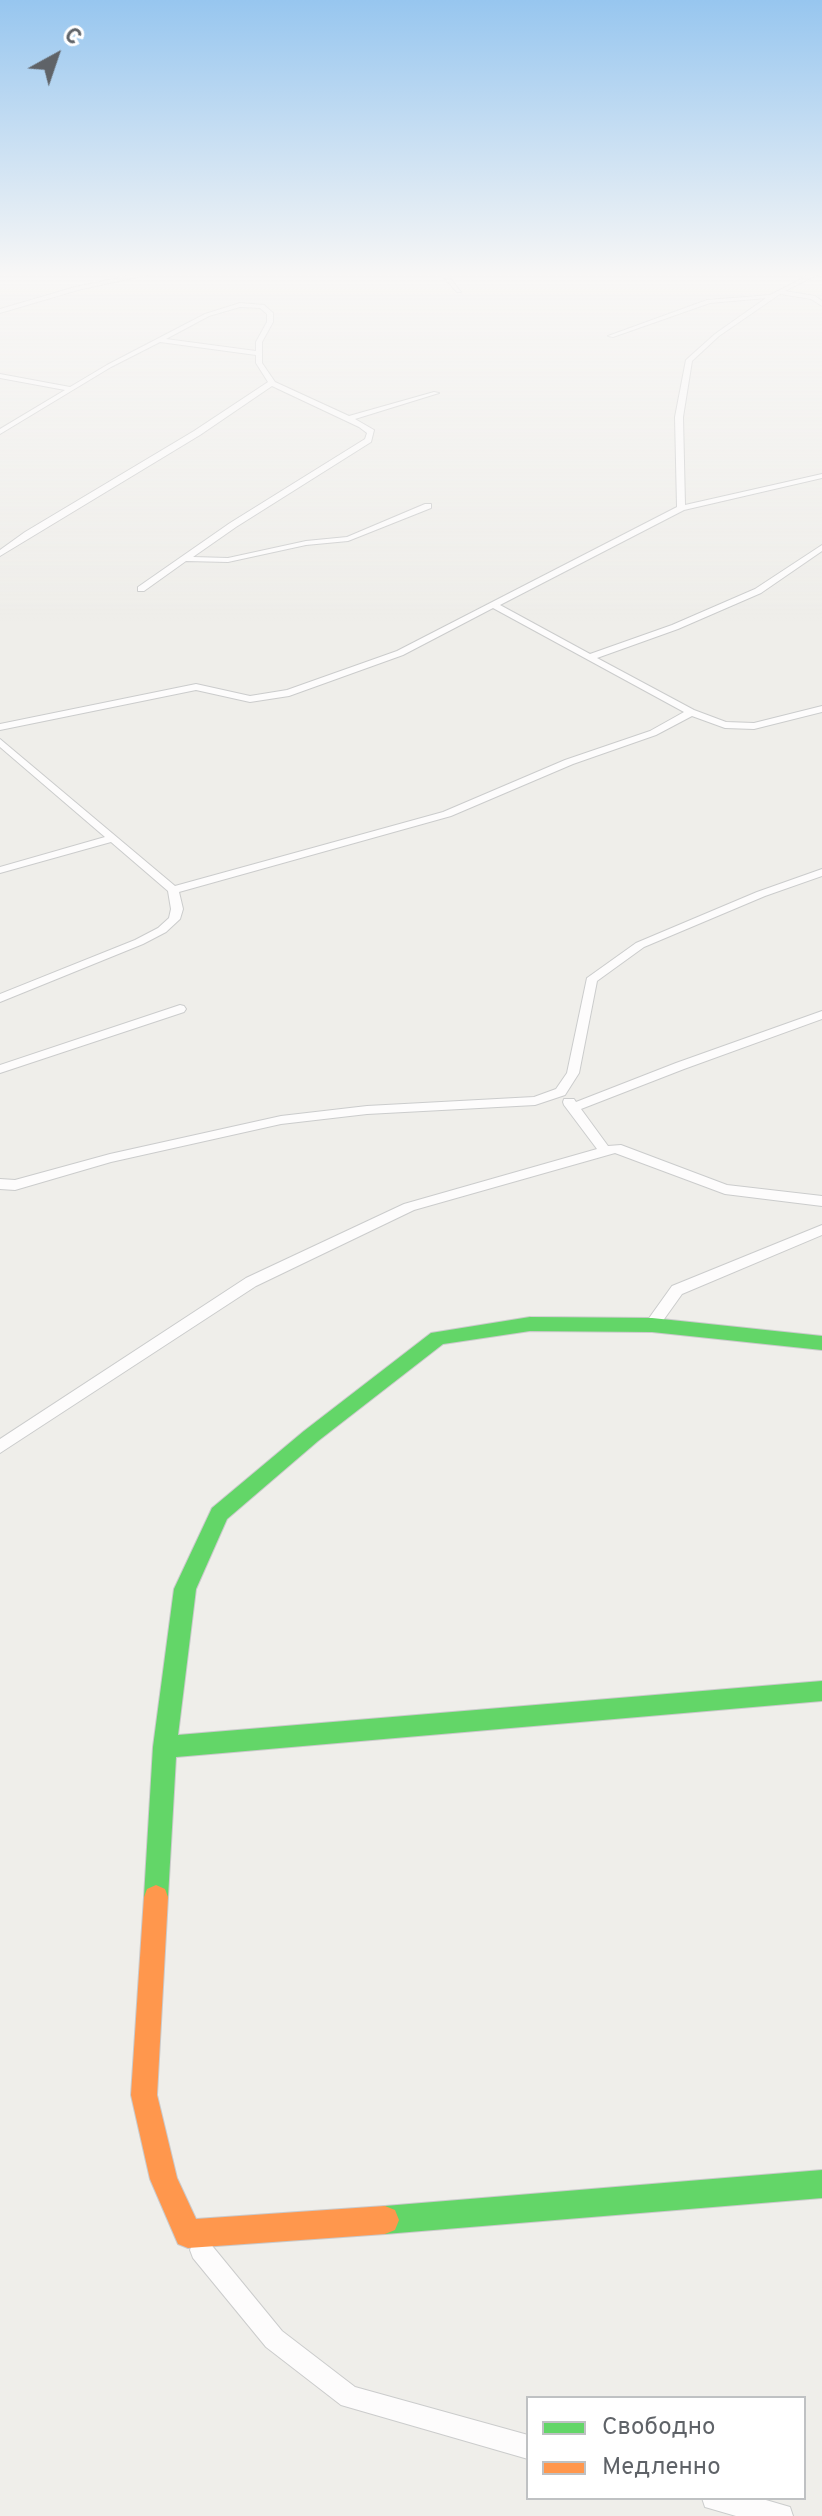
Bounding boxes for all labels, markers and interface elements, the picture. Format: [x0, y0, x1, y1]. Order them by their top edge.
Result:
north arrow [16, 16, 96, 96]
text: С [58, 22, 86, 52]
legend [526, 2396, 806, 2500]
text: Свободно [602, 2413, 715, 2443]
text: Медленно [602, 2453, 721, 2483]

